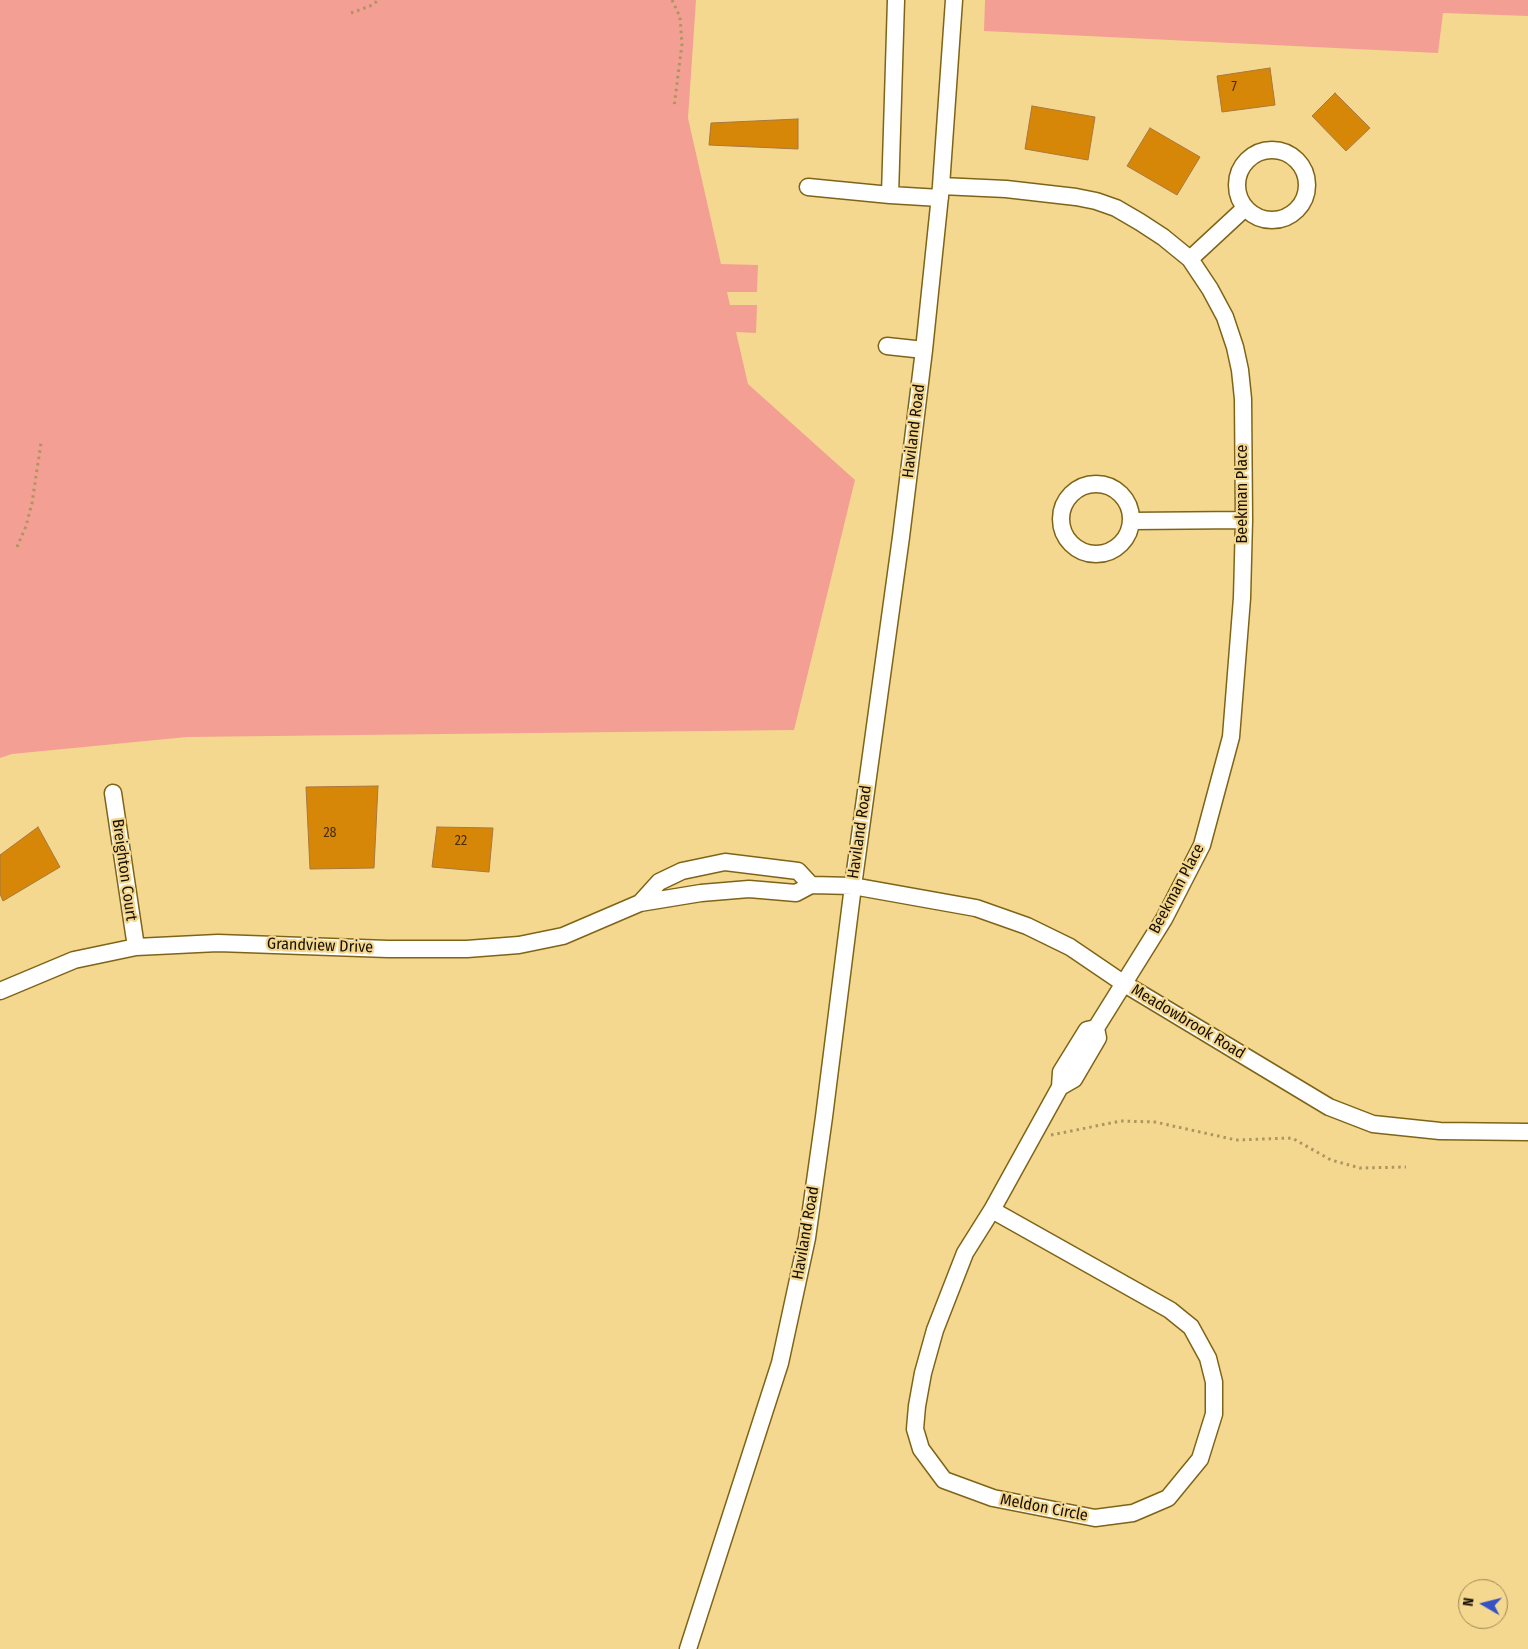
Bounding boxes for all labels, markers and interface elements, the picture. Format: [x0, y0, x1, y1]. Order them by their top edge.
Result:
house number: 7 [1231, 79, 1237, 95]
street label: Haviland Road [899, 383, 929, 479]
street label: Beekman Place [1233, 445, 1253, 543]
street label: Haviland Road [844, 784, 876, 880]
street label: Breighton Court [107, 818, 141, 922]
house number: 28 [323, 825, 337, 841]
house number: 22 [455, 833, 467, 849]
street label: Beekman Place [1145, 841, 1209, 937]
street label: Grandview Drive [267, 935, 373, 957]
street label: Meadowbrook Road [1128, 980, 1248, 1064]
street label: Haviland Road [788, 1185, 824, 1281]
street label: Meldon Circle [999, 1490, 1089, 1526]
north arrow [1458, 1579, 1508, 1629]
text: N [1460, 1597, 1478, 1607]

